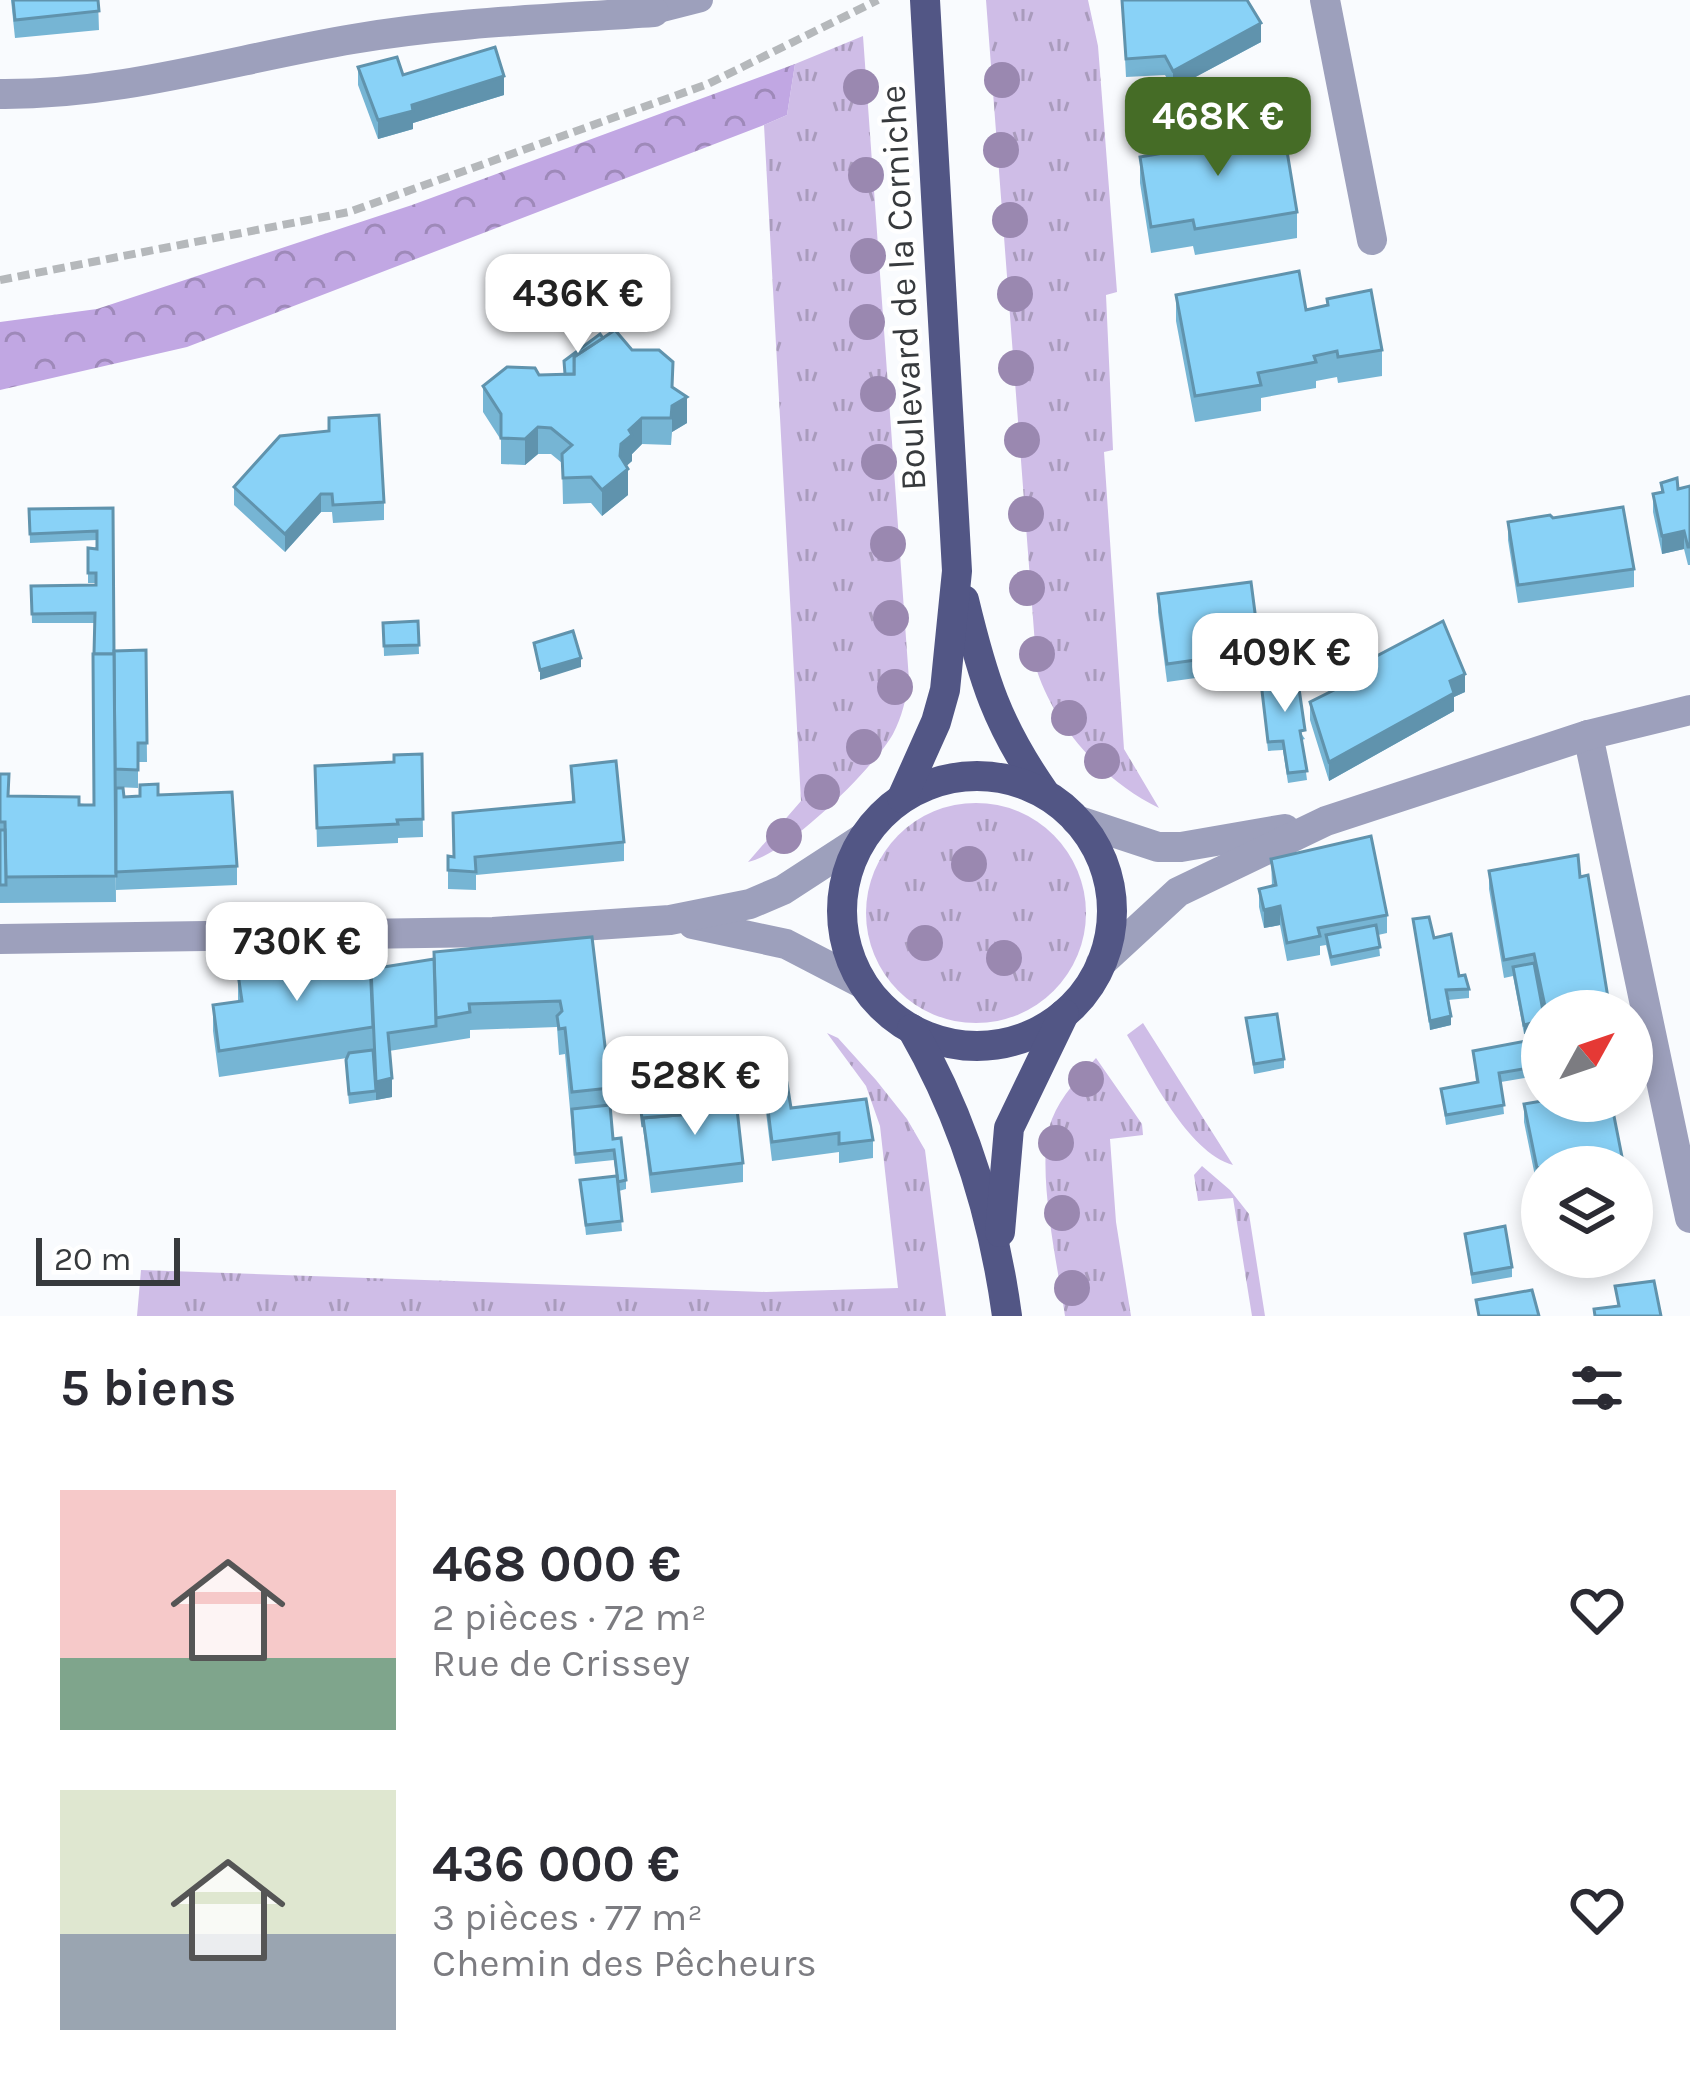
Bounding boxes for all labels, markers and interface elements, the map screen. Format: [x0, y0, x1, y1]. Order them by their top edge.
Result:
pin: 468K € [1120, 77, 1316, 179]
street label: Boulevard de la Corniche [871, 84, 935, 492]
text: 468K € [1152, 93, 1284, 139]
pin: 436K € [480, 254, 676, 356]
text: 436K € [512, 270, 644, 316]
pin: 409K € [1187, 613, 1383, 715]
text: 409K € [1219, 629, 1351, 675]
pin: 730K € [199, 902, 395, 1004]
text: 730K € [233, 918, 361, 964]
north arrow [1521, 990, 1653, 1122]
map controls [1521, 990, 1653, 1278]
pin: 528K € [597, 1036, 793, 1138]
text: 528K € [629, 1052, 761, 1098]
button: layers [1521, 1146, 1653, 1278]
scale bar [36, 1232, 180, 1285]
text: 20 m [54, 1240, 131, 1278]
icon: filters [1564, 1355, 1630, 1421]
text: 5 biens [60, 1358, 236, 1418]
text: 468 000 € [432, 1534, 681, 1594]
icon: home [156, 1538, 300, 1682]
icon: heart [1564, 1577, 1630, 1643]
text: 2 pièces · 72 m² [432, 1594, 707, 1640]
text: Rue de Crissey [432, 1640, 690, 1686]
text: 436 000 € [432, 1834, 680, 1894]
icon: home [156, 1838, 300, 1982]
icon: heart [1564, 1877, 1630, 1943]
text: 3 pièces · 77 m² [432, 1894, 703, 1940]
text: Chemin des Pêcheurs [432, 1940, 817, 1986]

